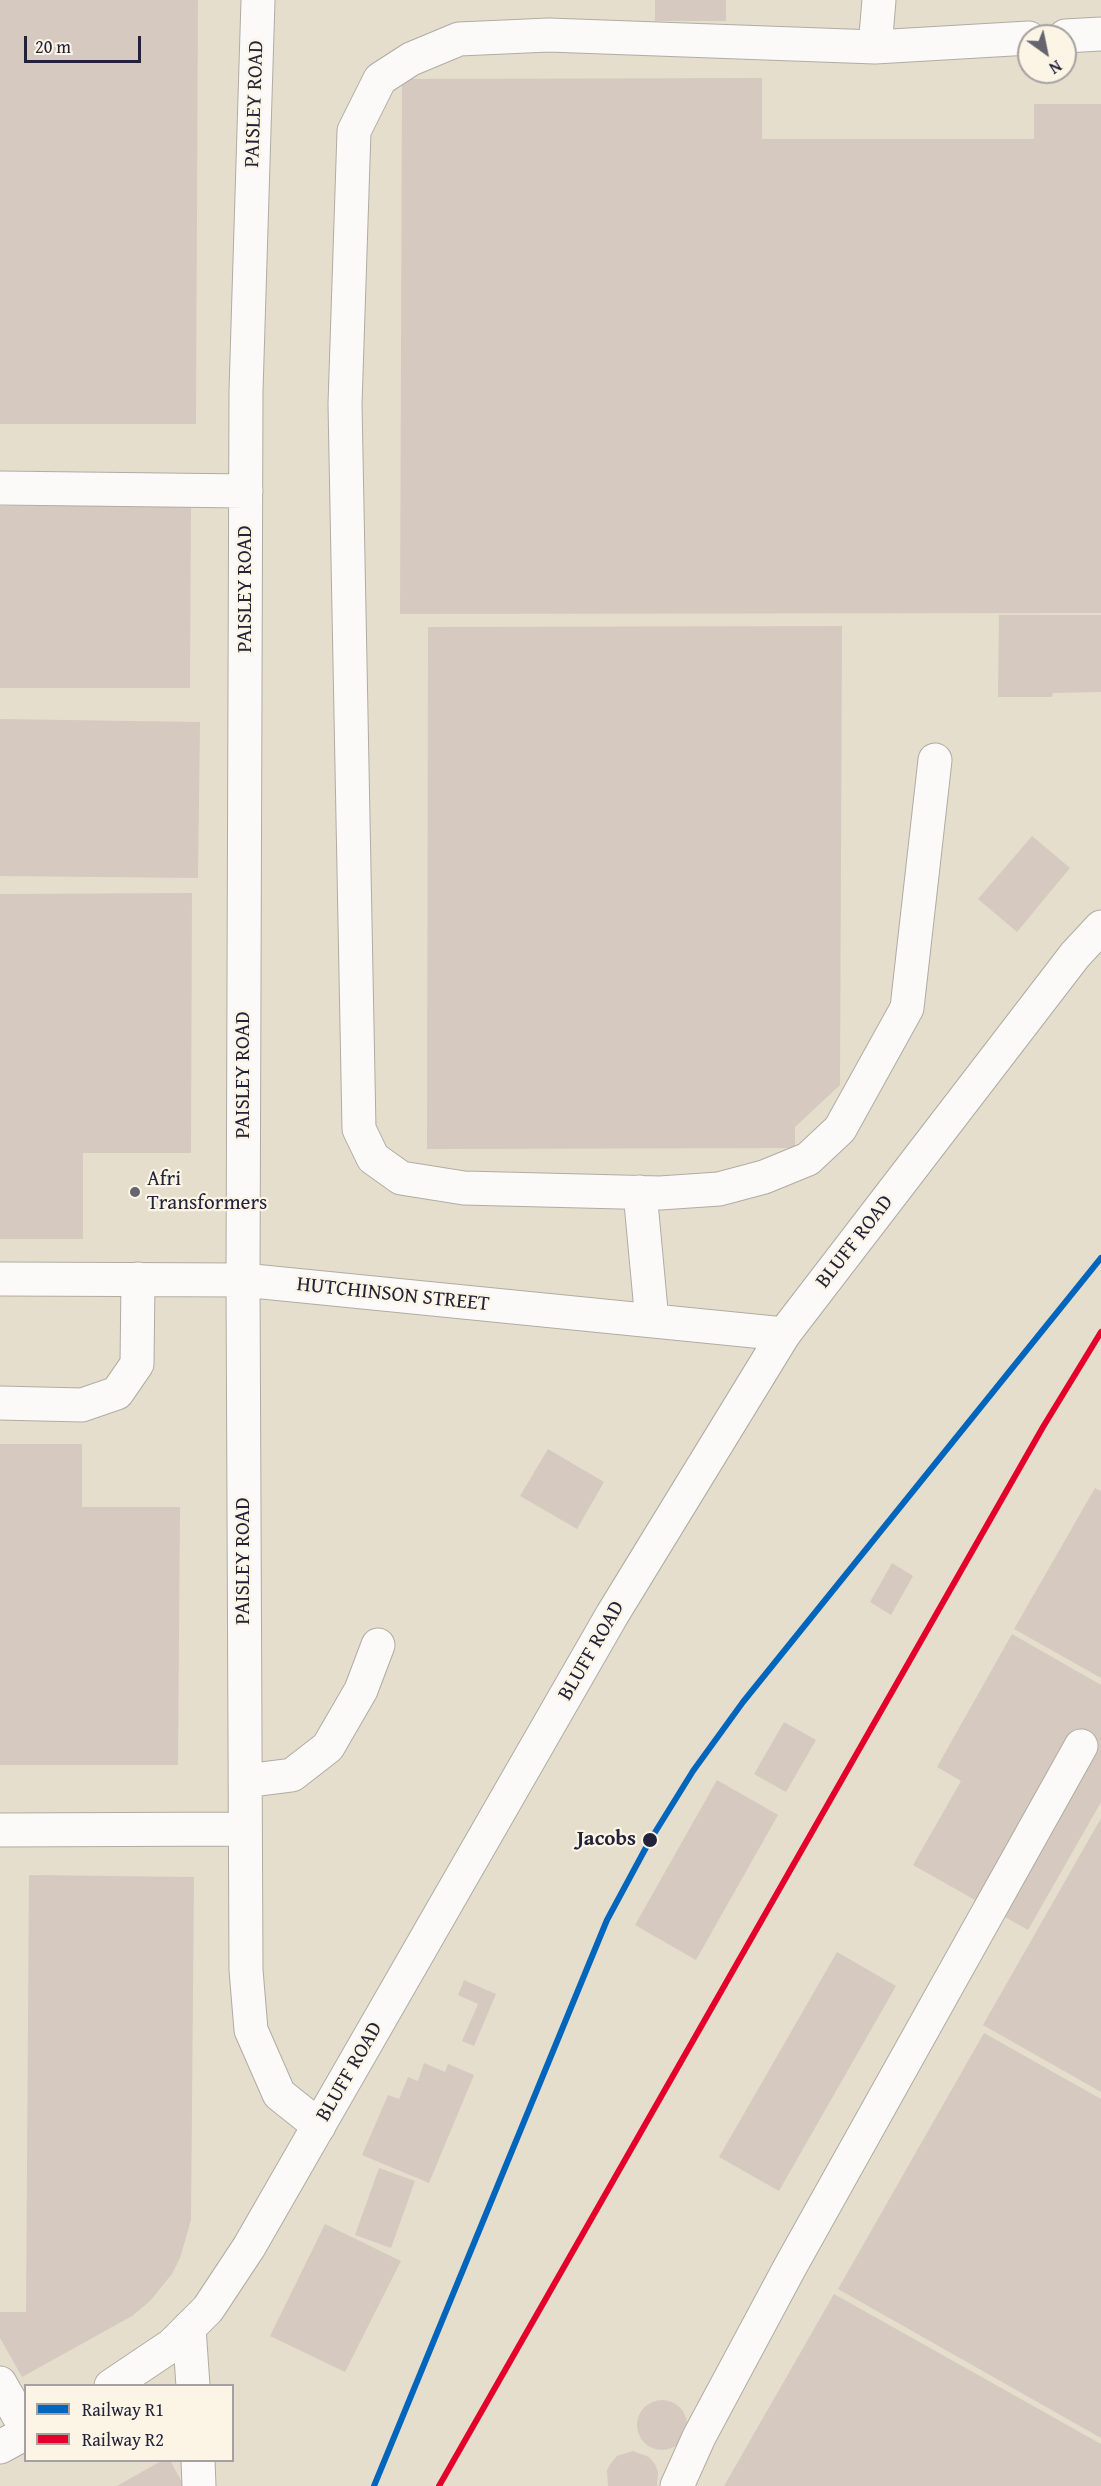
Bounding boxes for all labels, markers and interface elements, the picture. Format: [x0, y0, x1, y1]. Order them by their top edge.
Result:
scale bar [27, 24, 144, 62]
north arrow [1017, 24, 1077, 84]
text: 20 m [35, 33, 71, 60]
street label: PAISLEY ROAD [240, 40, 270, 168]
text: N [1045, 54, 1067, 80]
street label: PAISLEY ROAD [233, 525, 259, 653]
street label: PAISLEY ROAD [231, 1011, 257, 1139]
place label: Afri Transformers [147, 1167, 267, 1217]
marker: Afri Transformers [128, 1185, 142, 1199]
street label: BLUFF ROAD [811, 1191, 899, 1293]
street label: HUTCHINSON STREET [295, 1272, 491, 1318]
street label: PAISLEY ROAD [231, 1497, 257, 1625]
street label: BLUFF ROAD [553, 1597, 631, 1705]
place label: Jacobs [577, 1827, 636, 1853]
marker: Jacobs [641, 1831, 659, 1849]
street label: BLUFF ROAD [311, 2018, 389, 2126]
legend [24, 2384, 234, 2462]
text: Railway R1 [82, 2396, 164, 2423]
text: Railway R2 [82, 2426, 164, 2453]

